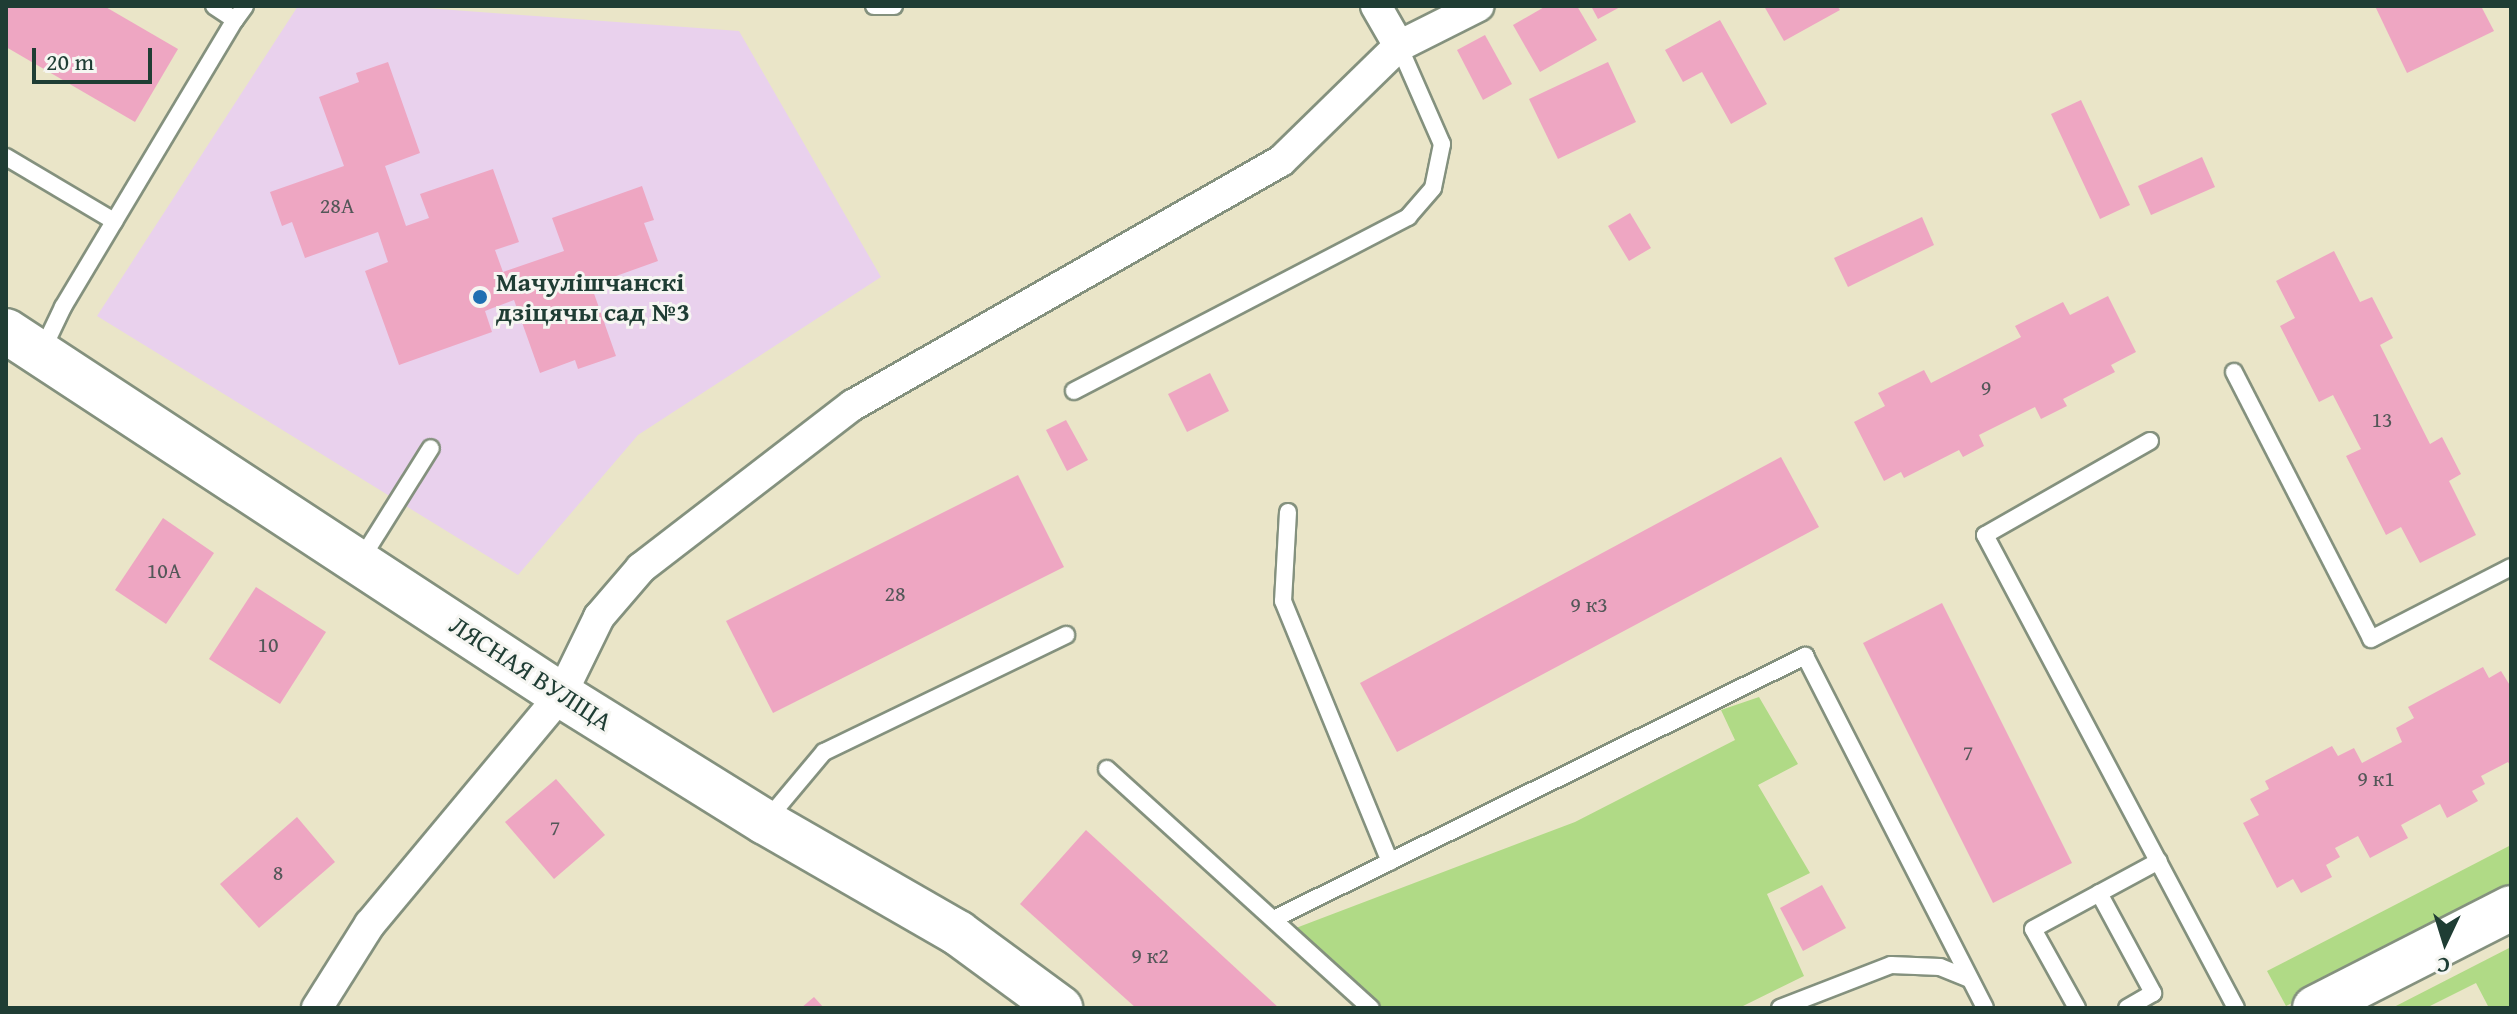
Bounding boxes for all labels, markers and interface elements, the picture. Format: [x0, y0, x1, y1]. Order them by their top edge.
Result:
scale bar [36, 32, 156, 82]
text: 20 m [46, 44, 94, 79]
house number: 28А [320, 193, 354, 219]
place label: Мачулішчанскі дзіцячы сад №3 [496, 266, 690, 328]
marker: Мачулішчанскі дзіцячы сад №3 [471, 288, 489, 306]
house number: 9 [1981, 375, 1991, 401]
house number: 13 [2371, 407, 2393, 433]
house number: 10А [147, 558, 181, 584]
house number: 28 [884, 581, 906, 607]
house number: 9 к3 [1570, 592, 1608, 618]
street label: ЛЯСНАЯ ВУЛІЦА [444, 609, 618, 737]
house number: 10 [257, 632, 279, 658]
house number: 7 [1963, 740, 1973, 766]
house number: 9 к1 [2357, 766, 2395, 792]
house number: 7 [550, 815, 560, 841]
house number: 8 [273, 860, 283, 886]
north arrow [2405, 902, 2485, 982]
house number: 9 к2 [1131, 943, 1169, 969]
text: С [2436, 950, 2451, 982]

